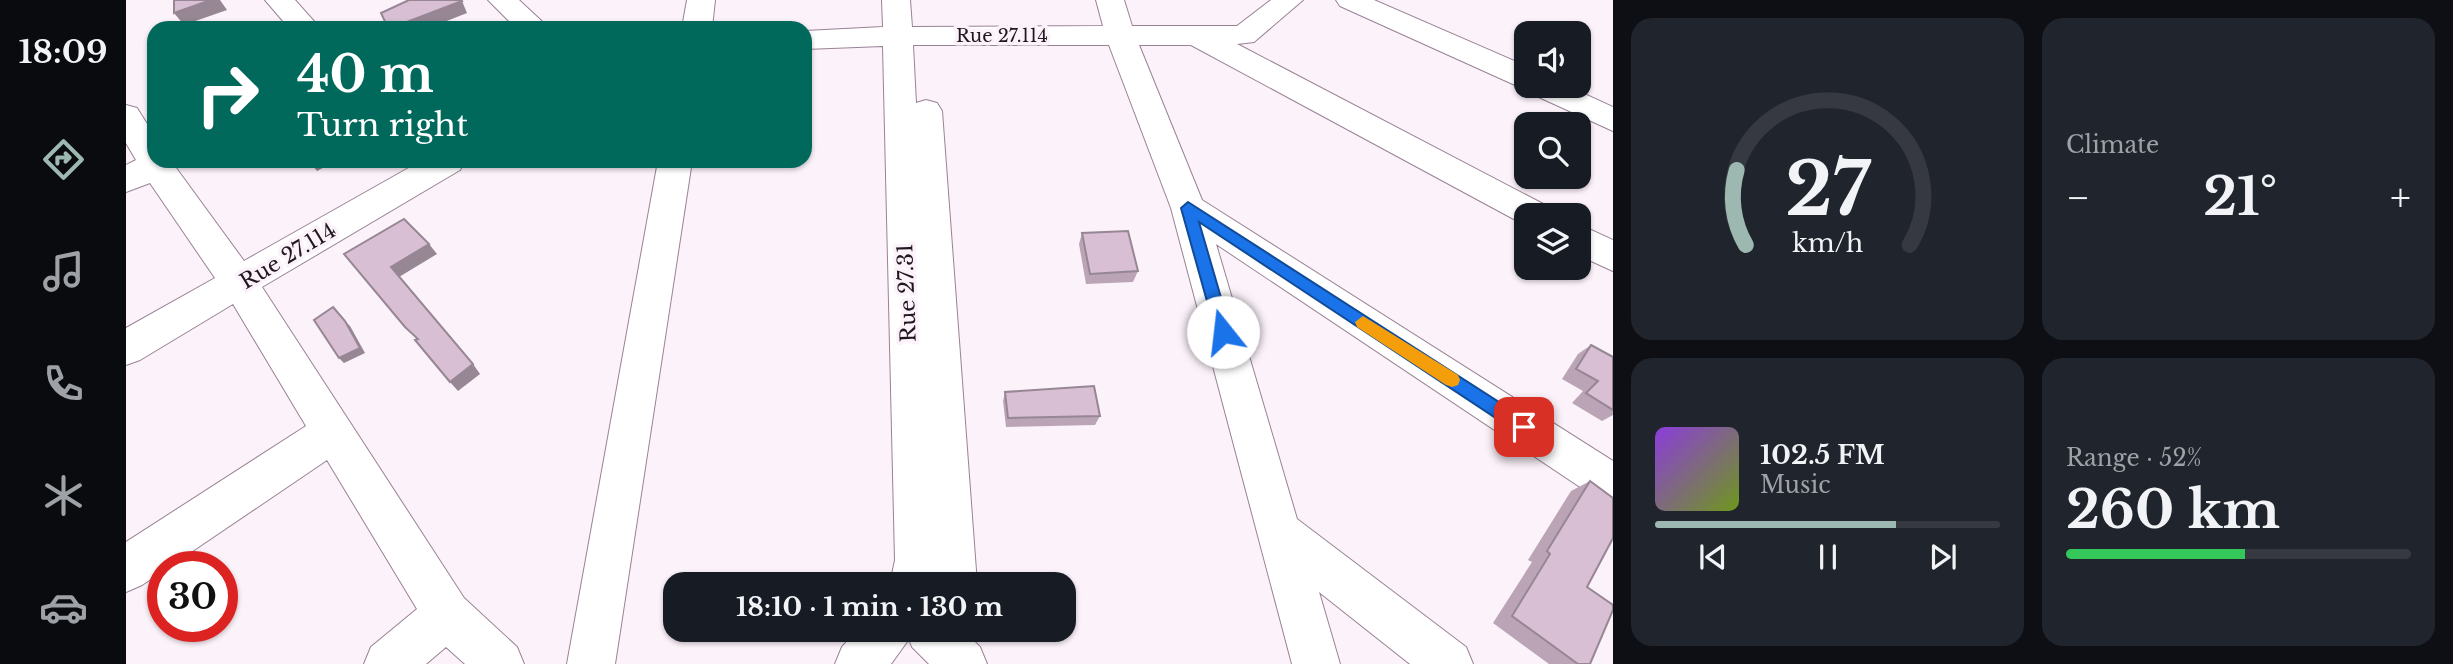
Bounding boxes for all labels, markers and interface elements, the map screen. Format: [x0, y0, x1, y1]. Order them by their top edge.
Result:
map controls [1514, 21, 1591, 280]
button: sound [1514, 21, 1591, 98]
street label: Rue 27.114 [956, 25, 1048, 47]
text: 18:09 [18, 32, 108, 72]
text: 40 m [297, 44, 434, 105]
icon: right [182, 49, 273, 140]
text: Turn right [297, 105, 468, 145]
button: search [1514, 112, 1591, 189]
text: Climate [2066, 131, 2159, 159]
icon: directions [39, 135, 88, 184]
text: 27 [1785, 144, 1871, 235]
text: 21° [2203, 165, 2277, 229]
text: − [2066, 174, 2090, 221]
text: + [2390, 174, 2411, 221]
button: layers [1514, 203, 1591, 280]
street label: Rue 27.114 [235, 217, 341, 295]
text: km/h [1792, 228, 1863, 259]
street label: Rue 27.31 [892, 243, 922, 343]
icon: music [39, 247, 88, 296]
position arrow [1186, 295, 1260, 369]
icon: phone [39, 359, 88, 408]
pin [1494, 397, 1554, 457]
icon: arrive [1505, 408, 1543, 446]
text: 102.5 FM [1760, 439, 1885, 471]
text: Range · 52% [2066, 444, 2202, 472]
icon: climate [39, 471, 88, 520]
text: Music [1760, 471, 1831, 499]
text: 260 km [2066, 478, 2280, 542]
icon: previous [1694, 538, 1732, 576]
icon: pause [1809, 538, 1847, 576]
icon: next [1924, 538, 1962, 576]
speed limit sign: 30 [147, 551, 238, 642]
icon: car [39, 583, 88, 632]
text: 18:10 · 1 min · 130 m [736, 591, 1003, 623]

